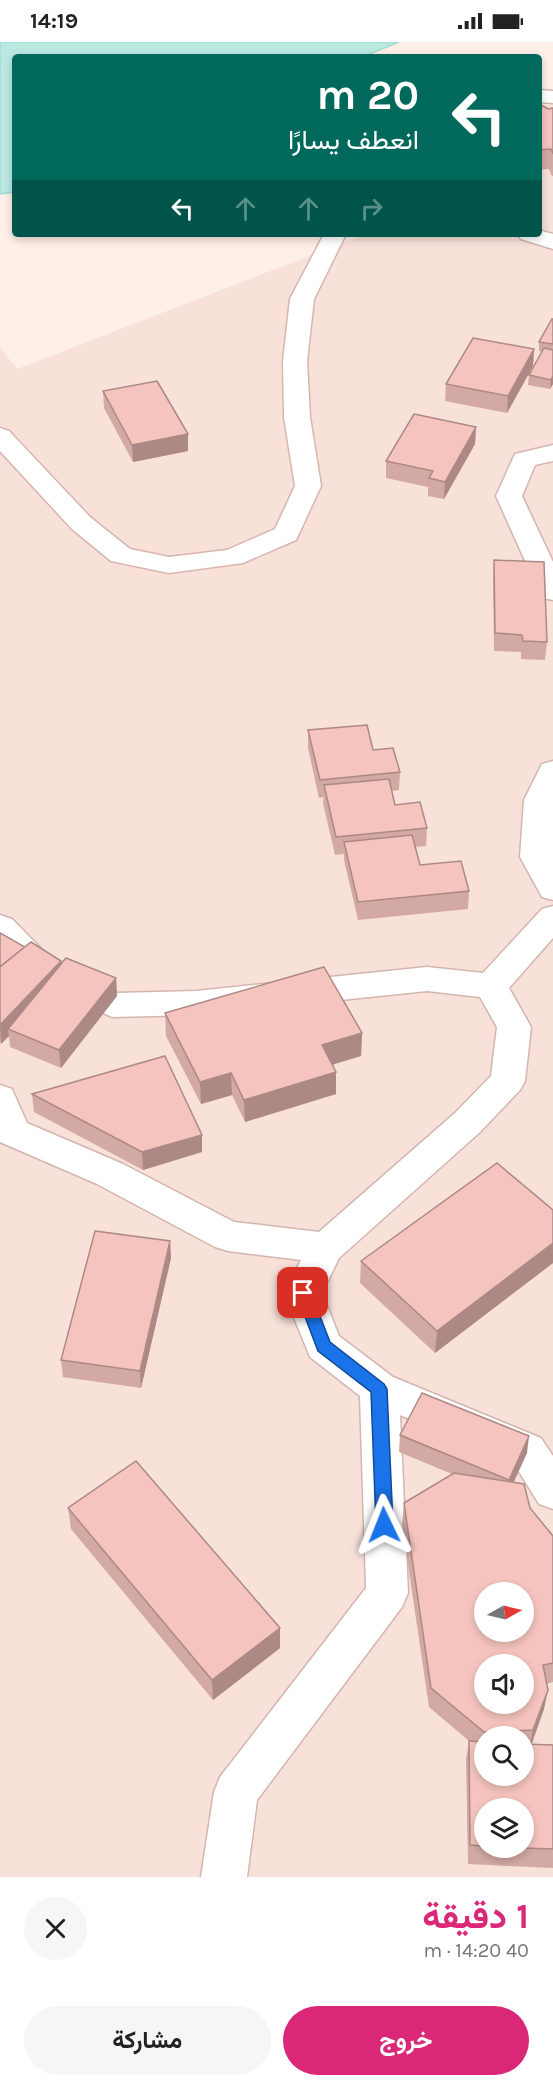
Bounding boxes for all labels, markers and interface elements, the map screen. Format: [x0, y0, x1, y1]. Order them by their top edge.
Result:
text: 14:19 [30, 8, 78, 34]
text: 20 m [317, 70, 419, 120]
icon: left [440, 78, 518, 156]
text: انعطف يسارًا [288, 124, 419, 156]
icon: left [166, 192, 199, 225]
icon: ahead [229, 192, 262, 225]
icon: ahead [292, 192, 325, 225]
icon: right [355, 192, 388, 225]
pin [277, 1267, 328, 1318]
icon: arrive [286, 1276, 319, 1309]
position arrow [352, 1493, 416, 1557]
north arrow [474, 1582, 534, 1642]
map controls [474, 1582, 534, 1858]
button: sound [474, 1654, 534, 1714]
button: search [474, 1726, 534, 1786]
button: layers [474, 1798, 534, 1858]
text: 1 دقيقة [422, 1895, 529, 1937]
button: close [24, 1897, 87, 1960]
text: 40 m · 14:20 [424, 1939, 529, 1962]
button: مشاركة [24, 2006, 271, 2075]
button: خروج [283, 2006, 529, 2075]

